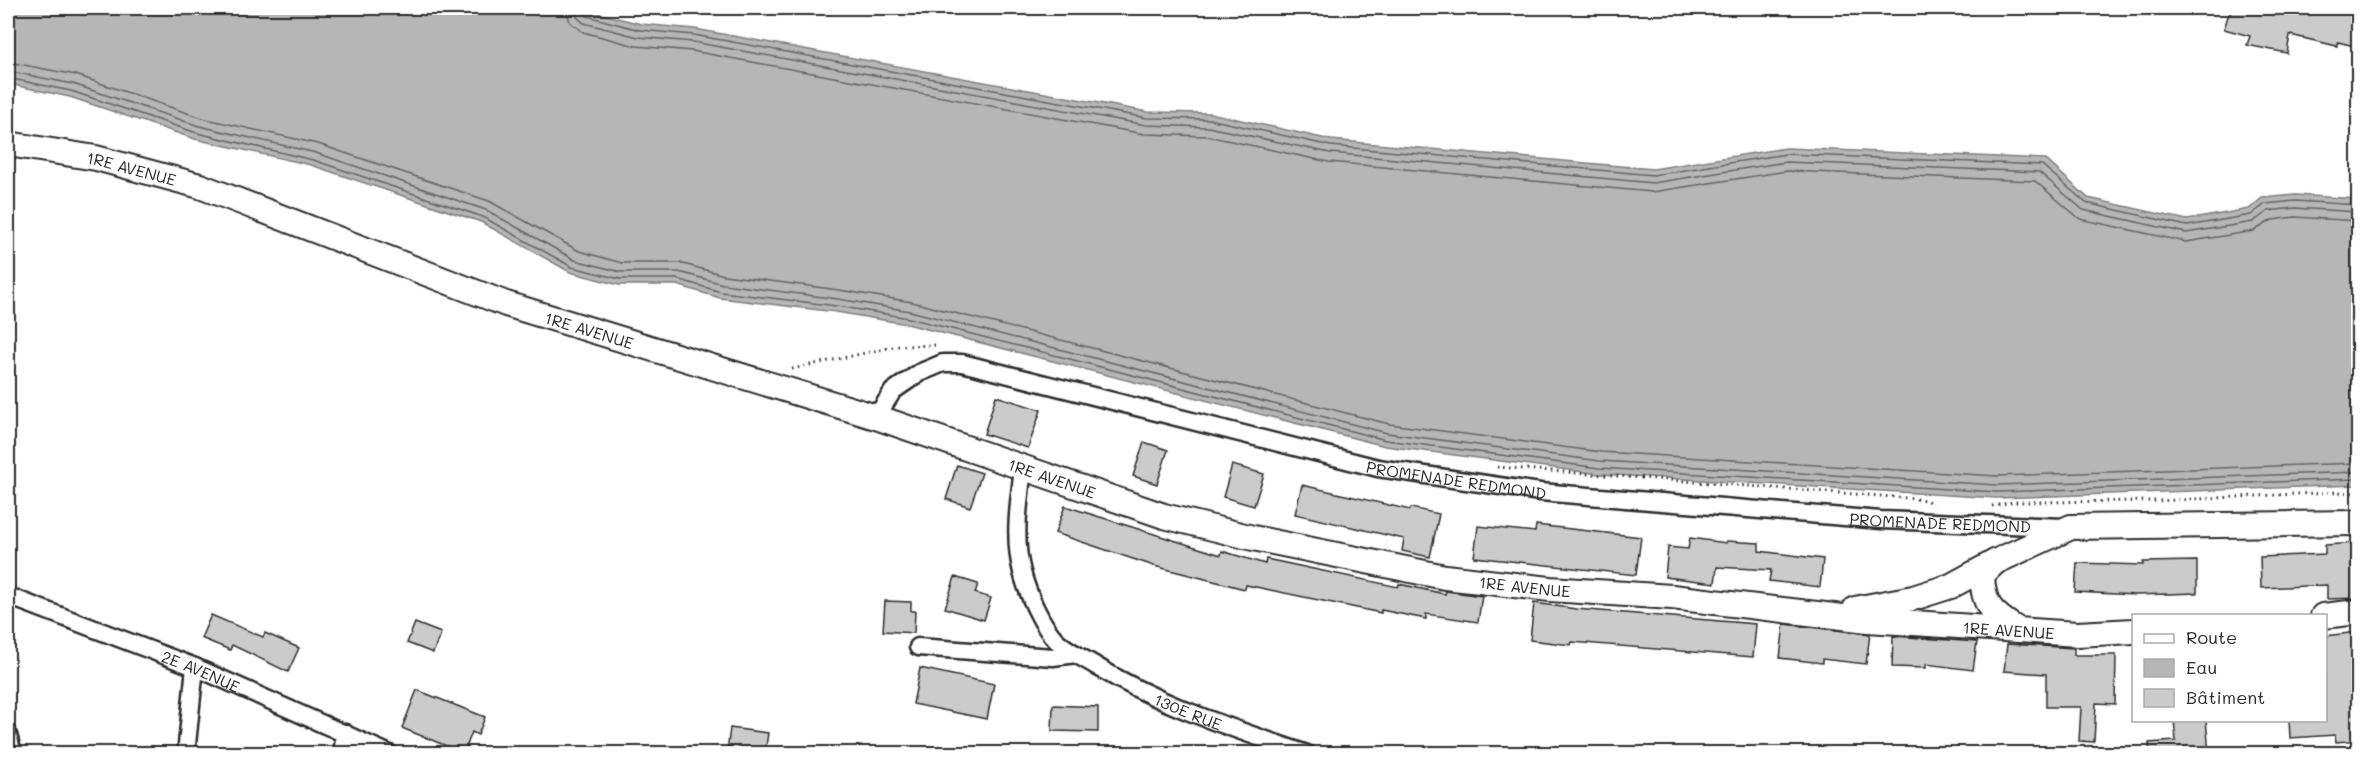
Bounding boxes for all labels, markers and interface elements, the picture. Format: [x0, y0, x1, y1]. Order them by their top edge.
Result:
street label: 1RE AVENUE [86, 146, 179, 190]
street label: 1RE AVENUE [543, 306, 636, 353]
street label: 1RE AVENUE [1006, 453, 1099, 502]
street label: PROMENADE REDMOND [1364, 455, 1547, 503]
street label: PROMENADE REDMOND [1849, 507, 2031, 536]
street label: 1RE AVENUE [1478, 570, 1571, 601]
legend [2132, 614, 2327, 722]
street label: 1RE AVENUE [1962, 616, 2055, 643]
text: Route [2186, 625, 2237, 649]
street label: 2E AVENUE [159, 645, 244, 696]
text: Eau [2186, 655, 2217, 679]
text: Bâtiment [2186, 685, 2265, 709]
street label: 130E RUE [1151, 688, 1225, 734]

